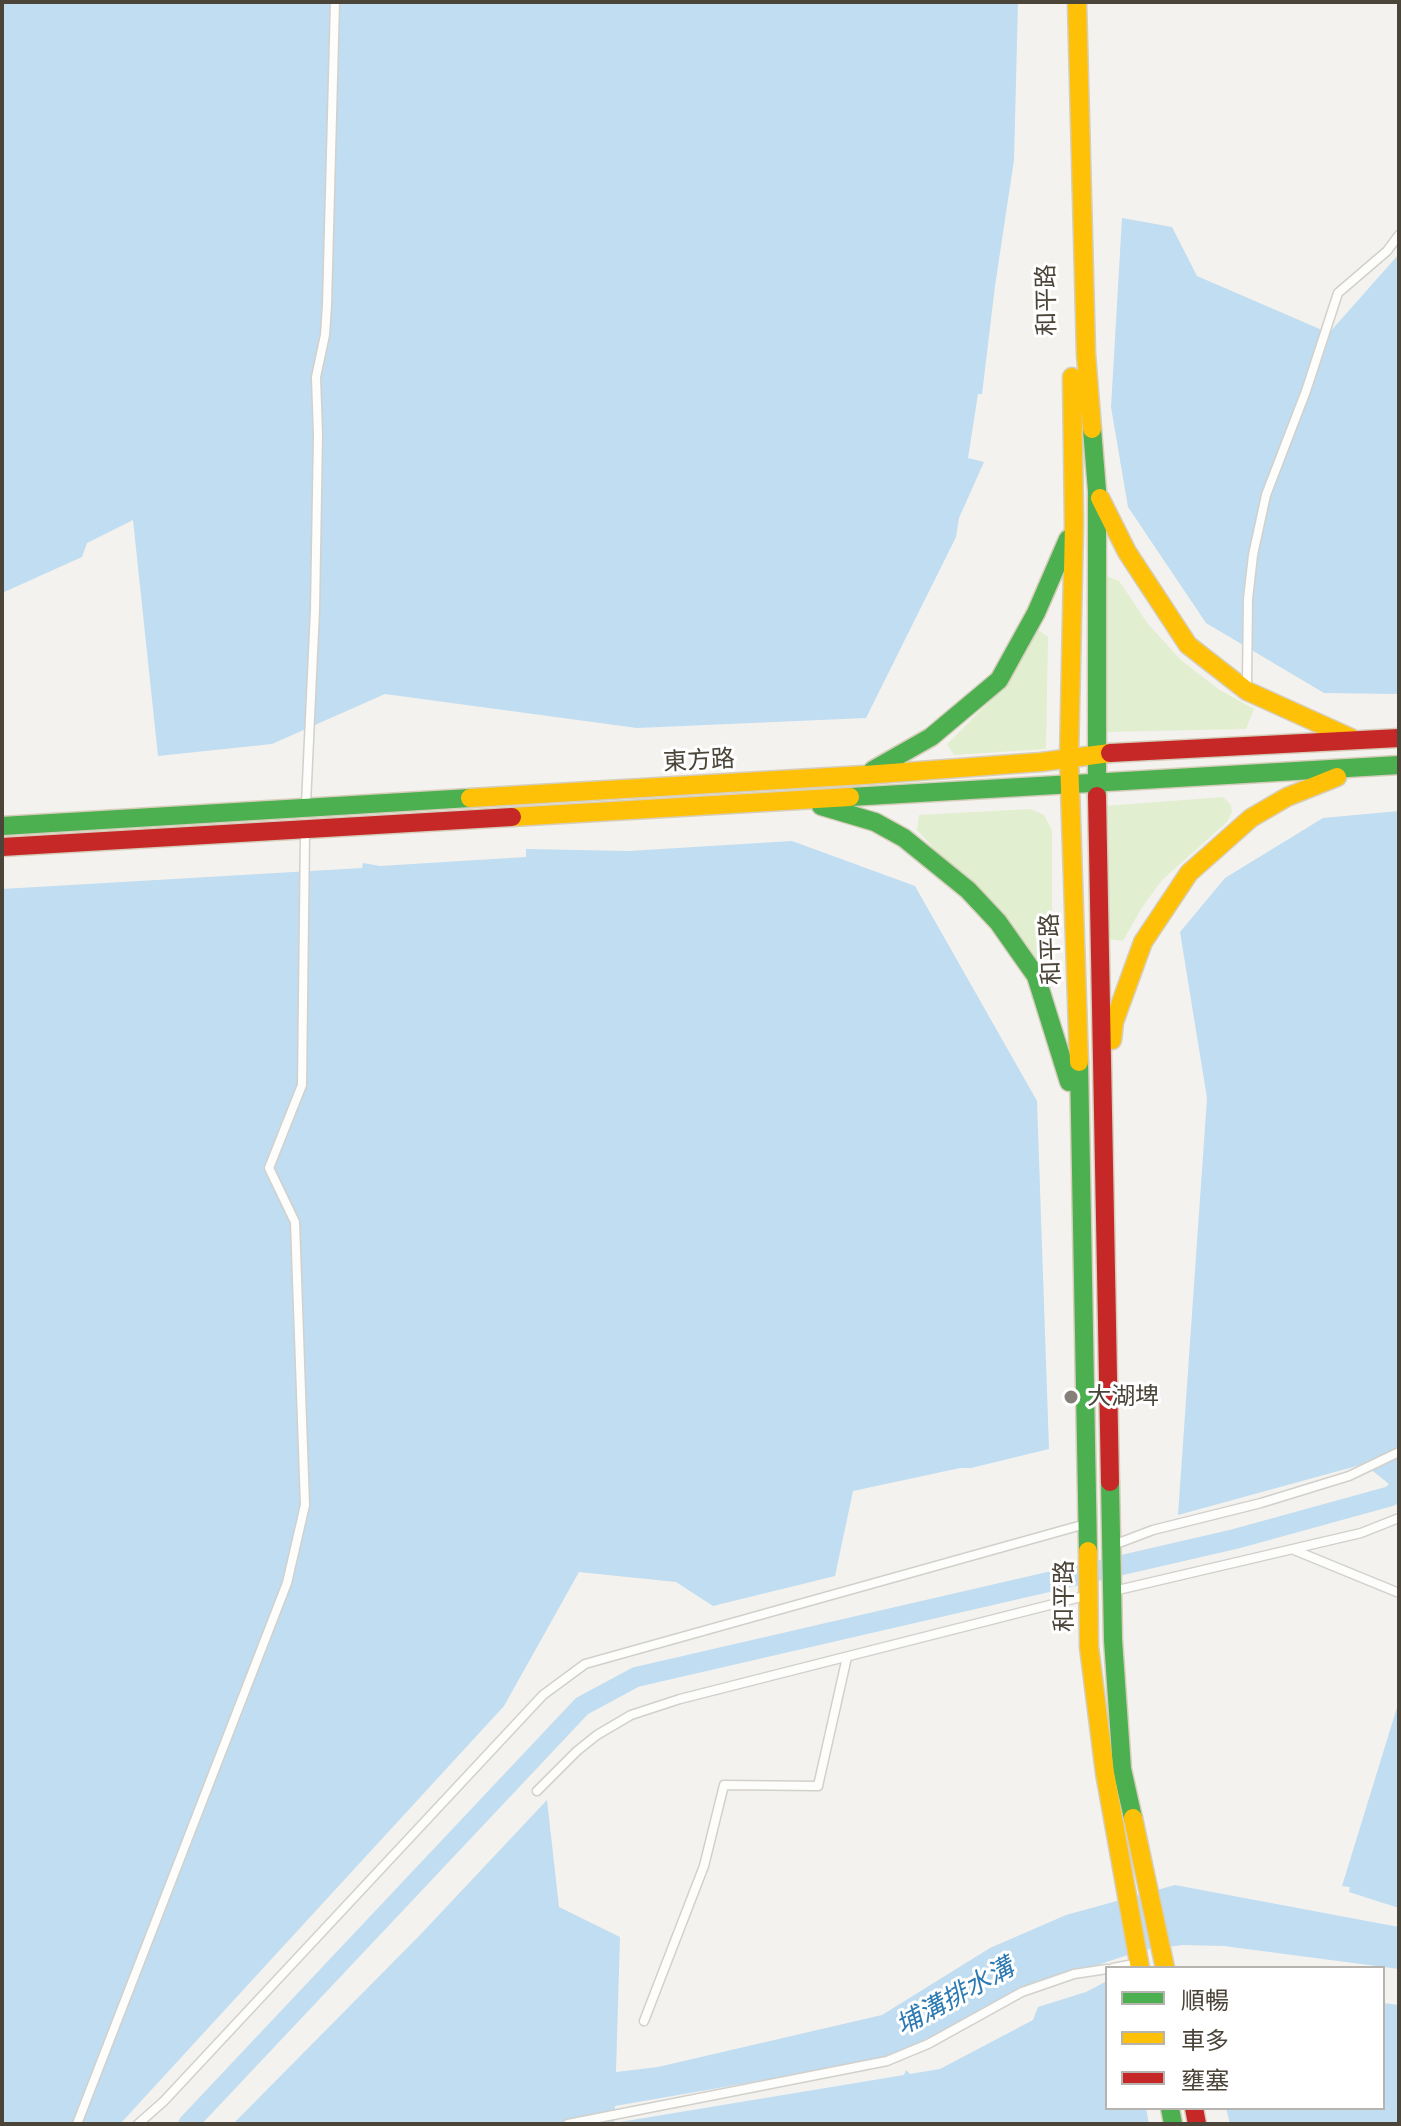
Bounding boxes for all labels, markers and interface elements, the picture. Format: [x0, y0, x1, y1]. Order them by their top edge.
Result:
street label: 和平路 [1032, 264, 1062, 336]
street label: 東方路 [662, 745, 736, 777]
street label: 和平路 [1035, 913, 1067, 985]
place label: 大湖埤 [1087, 1383, 1159, 1411]
marker: 大湖埤 [1062, 1388, 1080, 1406]
street label: 和平路 [1051, 1560, 1079, 1632]
water label: 埔溝排水溝 [891, 1952, 1019, 2042]
legend [1105, 1966, 1385, 2110]
text: 順暢 [1181, 1985, 1229, 2015]
text: 車多 [1181, 2025, 1229, 2055]
text: 壅塞 [1181, 2065, 1229, 2095]

